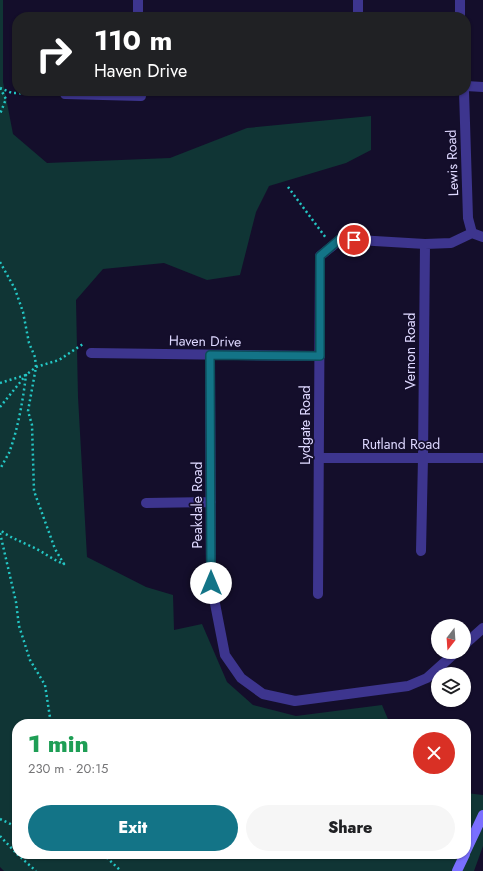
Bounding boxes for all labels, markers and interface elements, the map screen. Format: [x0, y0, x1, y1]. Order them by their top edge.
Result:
text: 110 m [94, 20, 172, 61]
icon: right [28, 28, 80, 80]
text: Haven Drive [94, 58, 187, 84]
street label: Lewis Road [441, 129, 463, 197]
pin [337, 223, 371, 257]
icon: arrive [343, 229, 365, 251]
street label: Vernon Road [400, 313, 420, 389]
street label: Haven Drive [169, 330, 241, 352]
street label: Lydgate Road [295, 385, 315, 465]
street label: Rutland Road [362, 434, 440, 454]
street label: Peakdale Road [187, 462, 207, 548]
position arrow [190, 562, 232, 604]
north arrow [431, 619, 471, 659]
map controls [431, 619, 471, 707]
button: layers [431, 667, 471, 707]
text: 1 min [28, 726, 89, 761]
button: close [413, 732, 455, 774]
text: 230 m · 20:15 [28, 759, 108, 778]
button: Exit [28, 805, 238, 851]
button: Share [246, 805, 455, 851]

